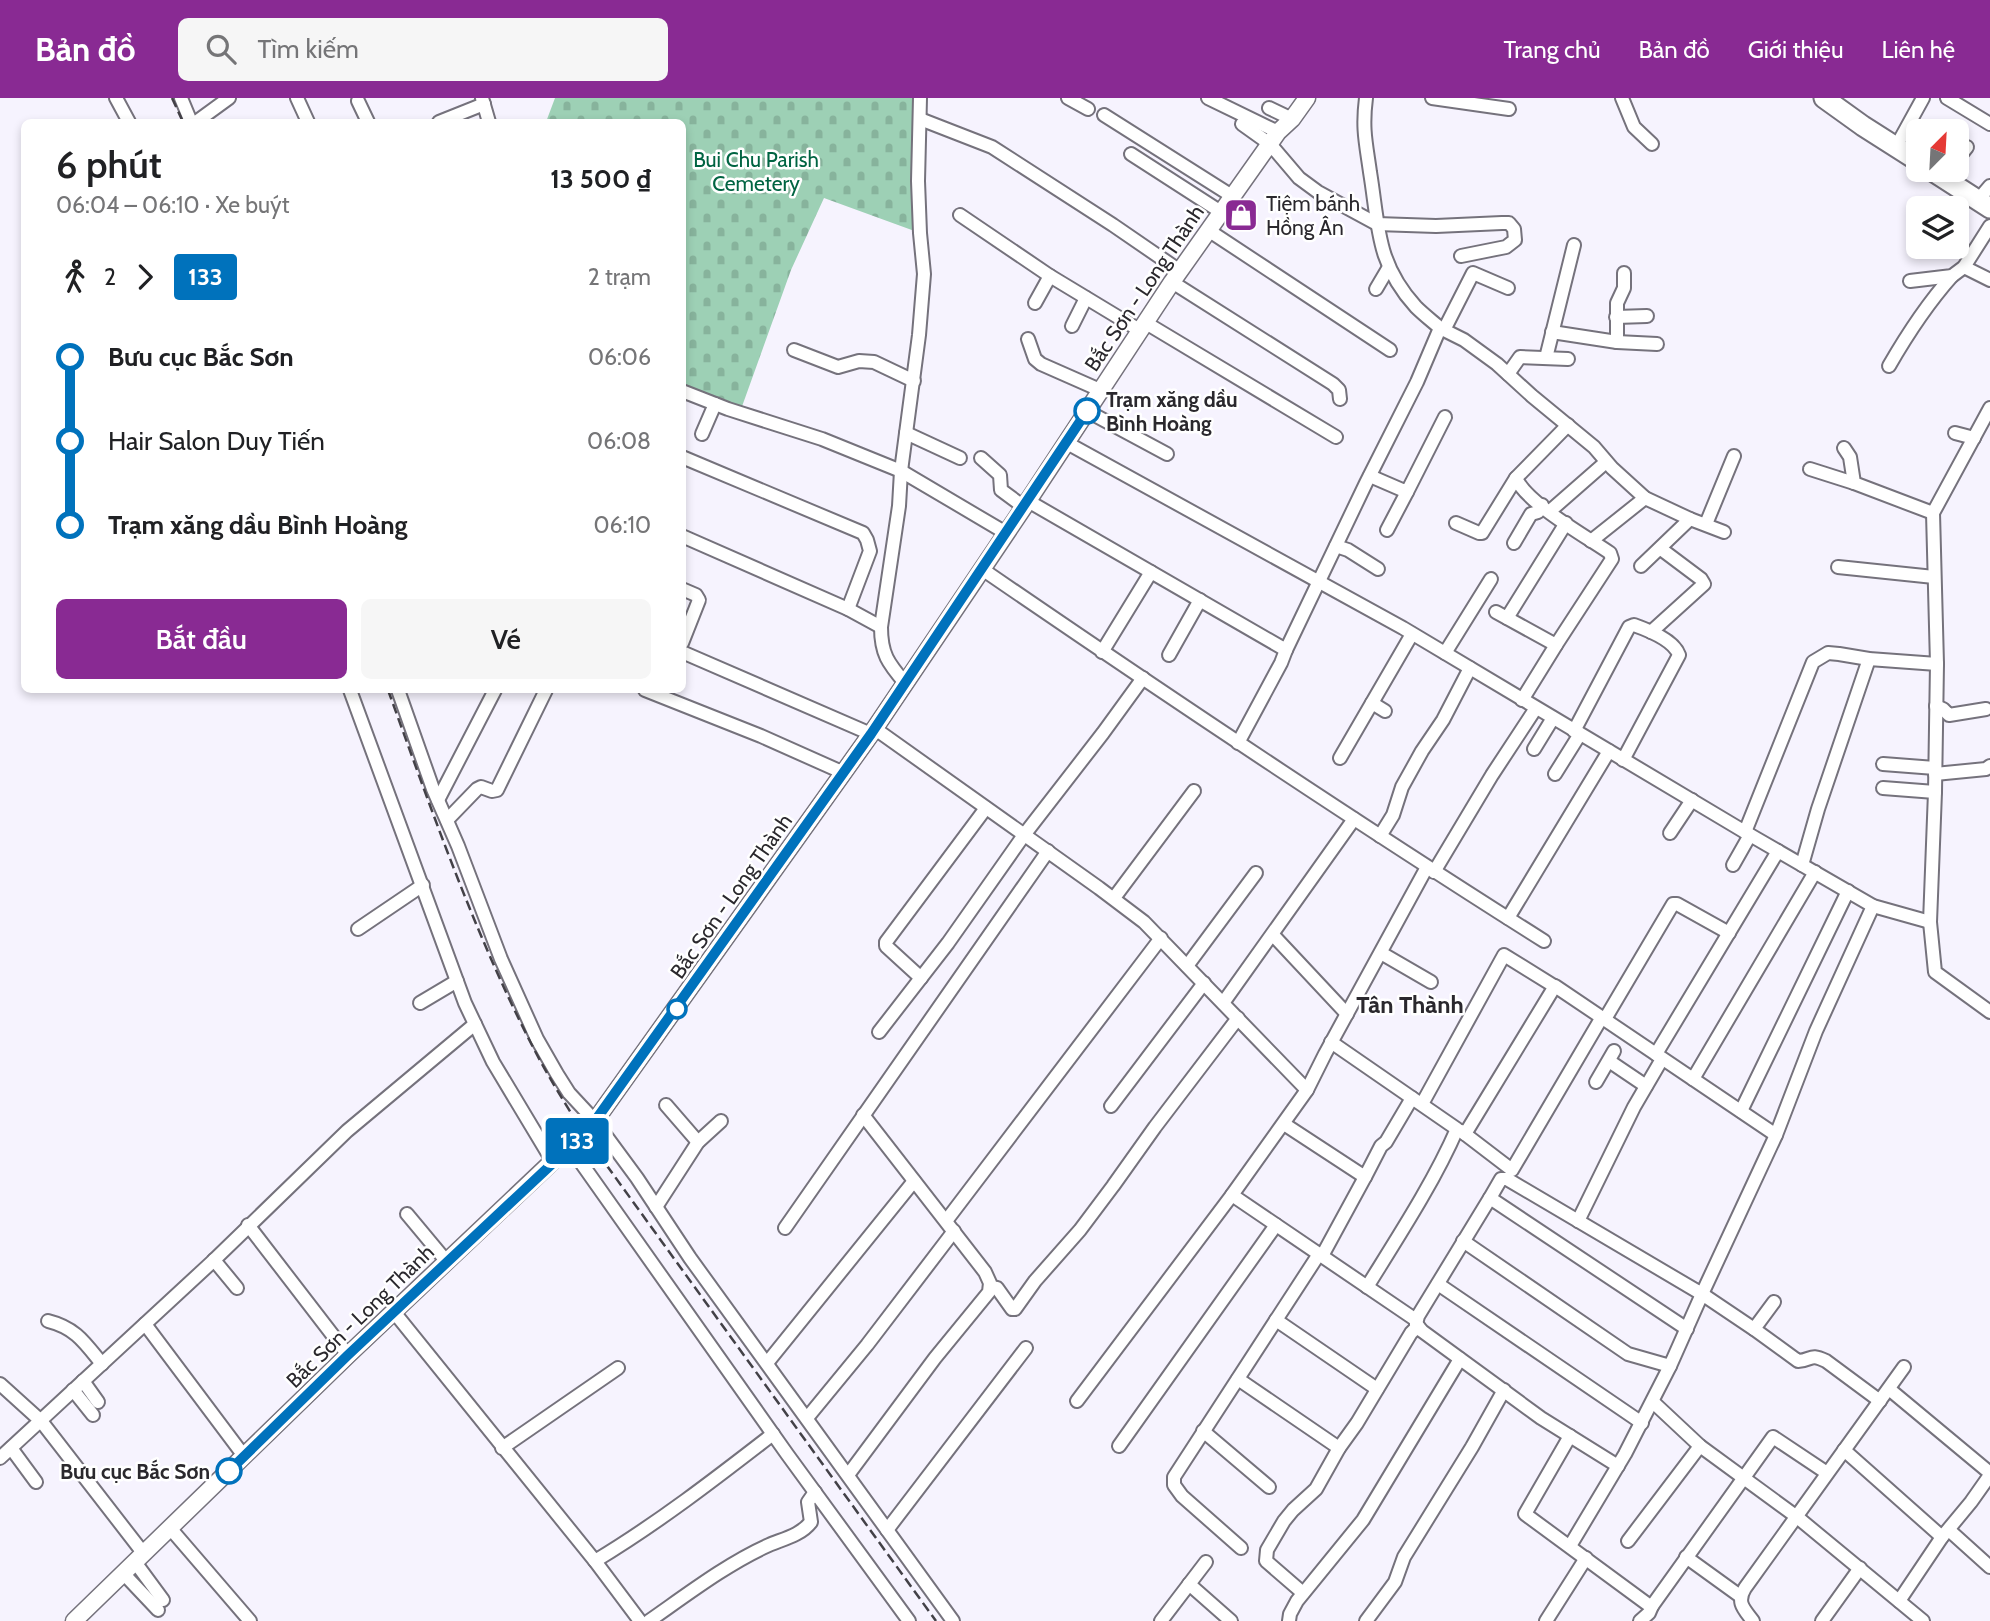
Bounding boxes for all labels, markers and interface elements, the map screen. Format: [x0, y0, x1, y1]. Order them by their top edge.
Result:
search box [178, 18, 668, 81]
text: Bản đồ [35, 29, 136, 69]
icon: search [202, 30, 240, 68]
text: Tìm kiếm [258, 33, 359, 65]
text: Trang chủ [1504, 35, 1600, 64]
text: Bản đồ [1638, 35, 1710, 64]
text: Giới thiệu [1748, 35, 1843, 64]
text: Liên hệ [1881, 35, 1955, 64]
north arrow [1906, 119, 1969, 182]
map controls [1906, 119, 1969, 259]
text: 6 phút [56, 141, 162, 188]
park label: Bui Chu Parish Cemetery [693, 147, 819, 196]
text: 13 500 ₫ [550, 163, 651, 195]
text: 06:04 – 06:10 · Xe buýt [56, 191, 289, 219]
place label: Tiệm bánh Hồng Ân [1266, 191, 1360, 240]
shop icon: Tiệm bánh Hồng Ân [1222, 196, 1260, 234]
button: layers [1906, 196, 1969, 259]
street label: Bắc Sơn - Long Thành [1079, 200, 1209, 376]
icon: walk [56, 258, 94, 296]
icon: forward [126, 258, 164, 296]
text: 133 [188, 262, 223, 291]
text: 2 [104, 263, 116, 291]
text: 2 trạm [588, 263, 651, 291]
text: Bưu cục Bắc Sơn [108, 341, 294, 373]
text: 06:06 [588, 343, 651, 371]
place label: Trạm xăng dầu Bình Hoàng [1106, 387, 1238, 436]
marker: Trạm xăng dầu Bình Hoàng [1074, 398, 1100, 424]
text: Hair Salon Duy Tiến [108, 425, 325, 457]
text: 06:08 [587, 427, 651, 455]
text: Trạm xăng dầu Bình Hoàng [108, 509, 408, 541]
text: 06:10 [594, 511, 651, 539]
button: Bắt đầu [56, 599, 347, 679]
button: Vé [361, 599, 651, 679]
street label: Bắc Sơn - Long Thành [665, 809, 797, 983]
district label: Tân Thành [1356, 990, 1464, 1019]
unlabelled marker [667, 999, 687, 1019]
line badge: 133 [537, 1118, 617, 1164]
text: 133 [560, 1126, 594, 1155]
street label: Bắc Sơn - Long Thành [281, 1239, 439, 1393]
marker: Bưu cục Bắc Sơn [216, 1458, 242, 1484]
place label: Bưu cục Bắc Sơn [60, 1459, 210, 1484]

